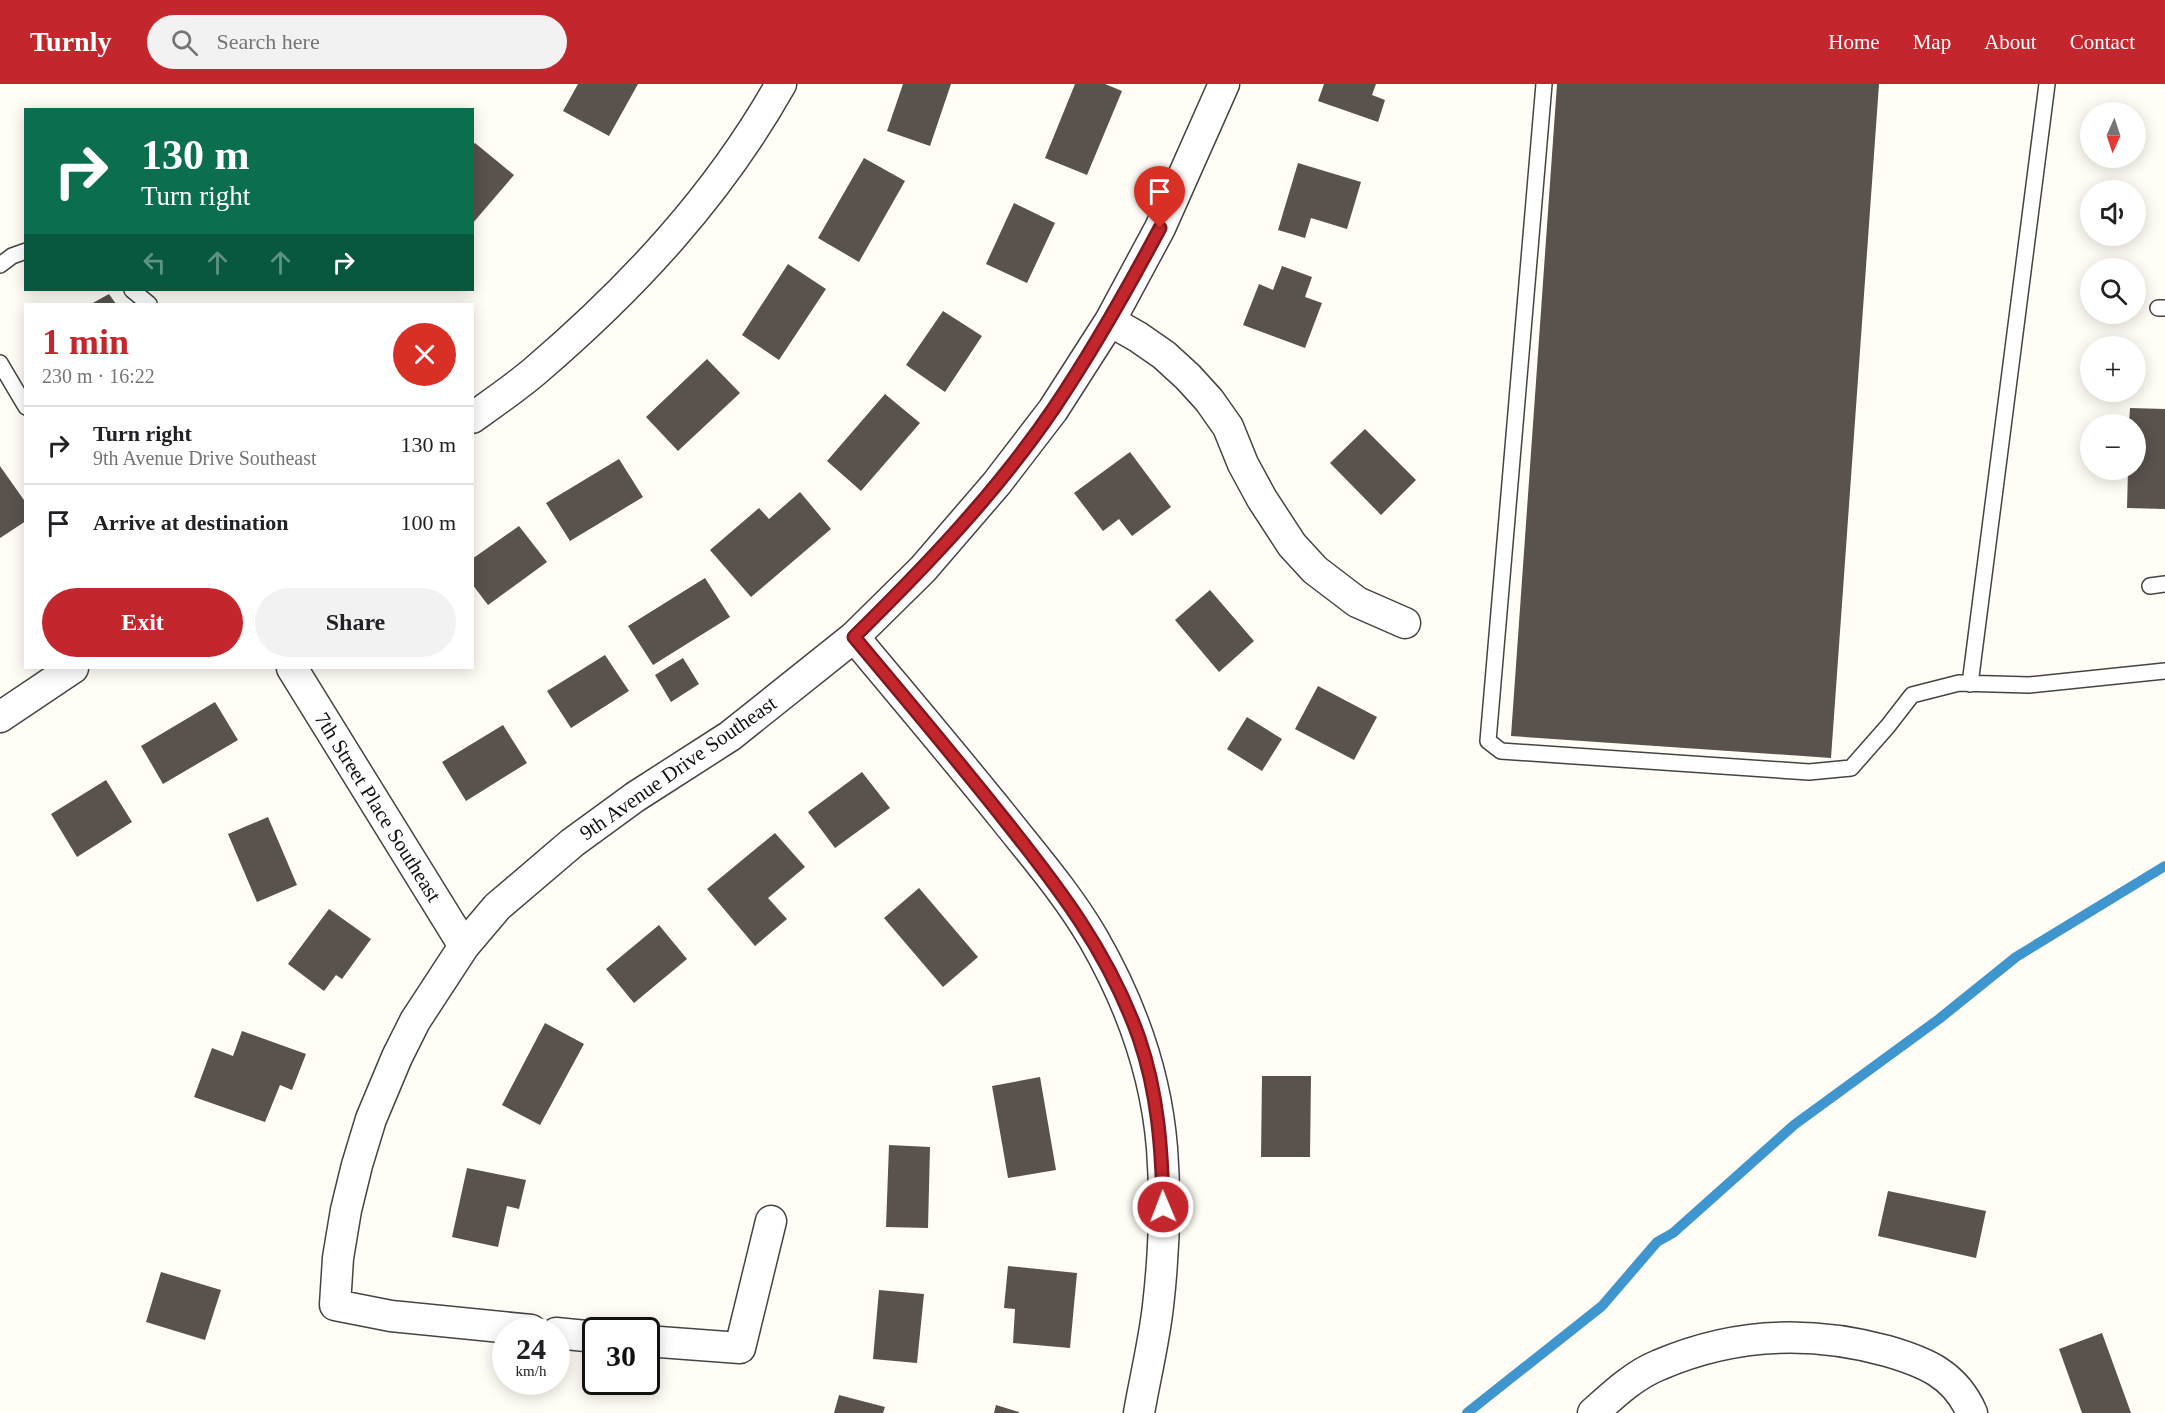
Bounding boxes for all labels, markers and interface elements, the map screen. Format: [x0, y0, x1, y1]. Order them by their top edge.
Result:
search box [147, 15, 567, 69]
text: Turnly [30, 26, 111, 57]
icon: search [168, 26, 201, 59]
text: Search here [216, 29, 320, 54]
text: Home [1828, 30, 1880, 54]
text: Map [1913, 30, 1951, 54]
text: About [1984, 30, 2037, 54]
text: Contact [2070, 30, 2135, 54]
north arrow [2080, 102, 2146, 168]
map controls [2080, 102, 2146, 480]
icon: right [42, 132, 120, 210]
text: 130 m [141, 132, 250, 178]
pin [1134, 166, 1185, 228]
icon: arrive [1143, 175, 1176, 208]
button: sound [2080, 180, 2146, 246]
text: Turn right [141, 181, 250, 211]
icon: left [138, 246, 171, 279]
icon: ahead [201, 246, 234, 279]
icon: ahead [264, 246, 297, 279]
icon: right [327, 246, 360, 279]
button: search [2080, 258, 2146, 324]
text: 1 min [42, 322, 129, 362]
button: close [393, 323, 456, 386]
button: + [2080, 336, 2146, 402]
text: 230 m · 16:22 [42, 365, 155, 387]
button: − [2080, 414, 2146, 480]
text: Turn right [93, 421, 192, 446]
icon: right [42, 429, 75, 462]
text: 130 m [400, 432, 456, 457]
text: 9th Avenue Drive Southeast [93, 447, 316, 469]
icon: arrive [42, 507, 75, 540]
text: Arrive at destination [93, 510, 289, 535]
text: 100 m [400, 510, 456, 535]
button: Exit [42, 588, 243, 657]
button: Share [255, 588, 456, 657]
street label: 9th Avenue Drive Southeast [575, 691, 781, 845]
street label: 7th Street Place Southeast [310, 708, 446, 906]
position arrow [1131, 1175, 1195, 1239]
speed limit sign: 30 [582, 1317, 660, 1395]
text: 24 [516, 1332, 546, 1365]
text: km/h [516, 1363, 546, 1379]

